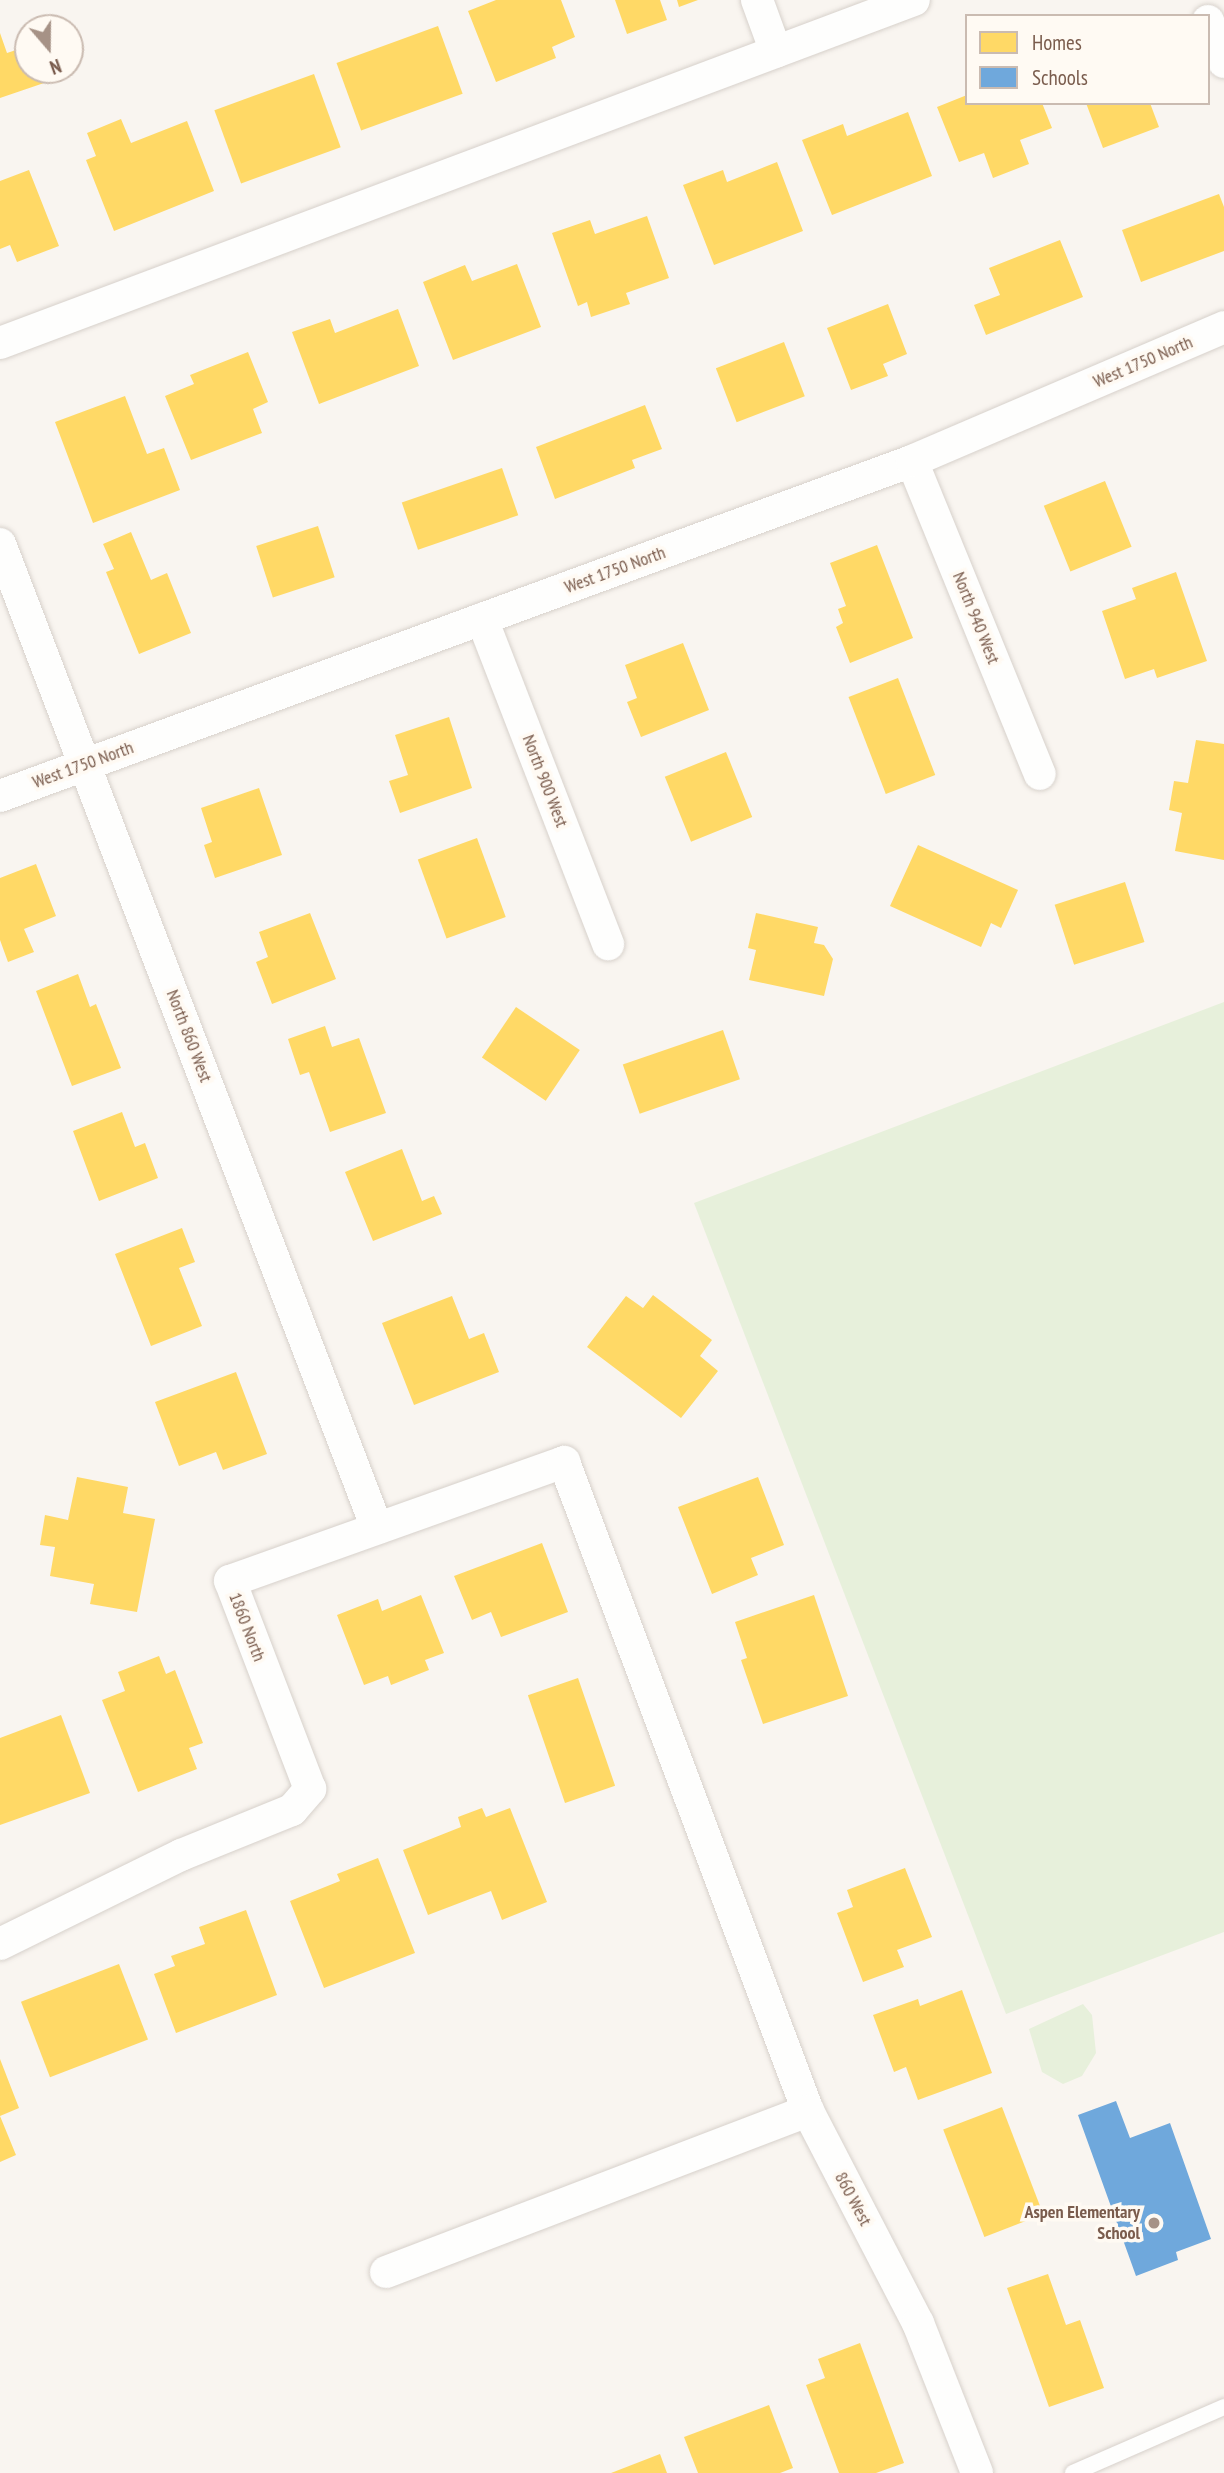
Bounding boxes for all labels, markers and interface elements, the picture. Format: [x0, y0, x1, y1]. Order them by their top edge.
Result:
north arrow [14, 14, 84, 84]
legend [965, 14, 1210, 105]
text: Homes [1032, 29, 1082, 56]
text: N [47, 54, 64, 80]
text: Schools [1032, 64, 1088, 91]
street label: West 1750 North [1090, 331, 1196, 393]
street label: West 1750 North [562, 542, 668, 598]
street label: North 940 West [948, 569, 1004, 667]
street label: North 900 West [517, 732, 573, 830]
street label: West 1750 North [30, 737, 136, 793]
street label: North 860 West [161, 987, 217, 1085]
street label: 1860 North [224, 1590, 270, 1664]
street label: 860 West [830, 2168, 876, 2230]
place label: Aspen Elementary School [1024, 2202, 1140, 2244]
marker: Aspen Elementary School [1146, 2215, 1162, 2231]

